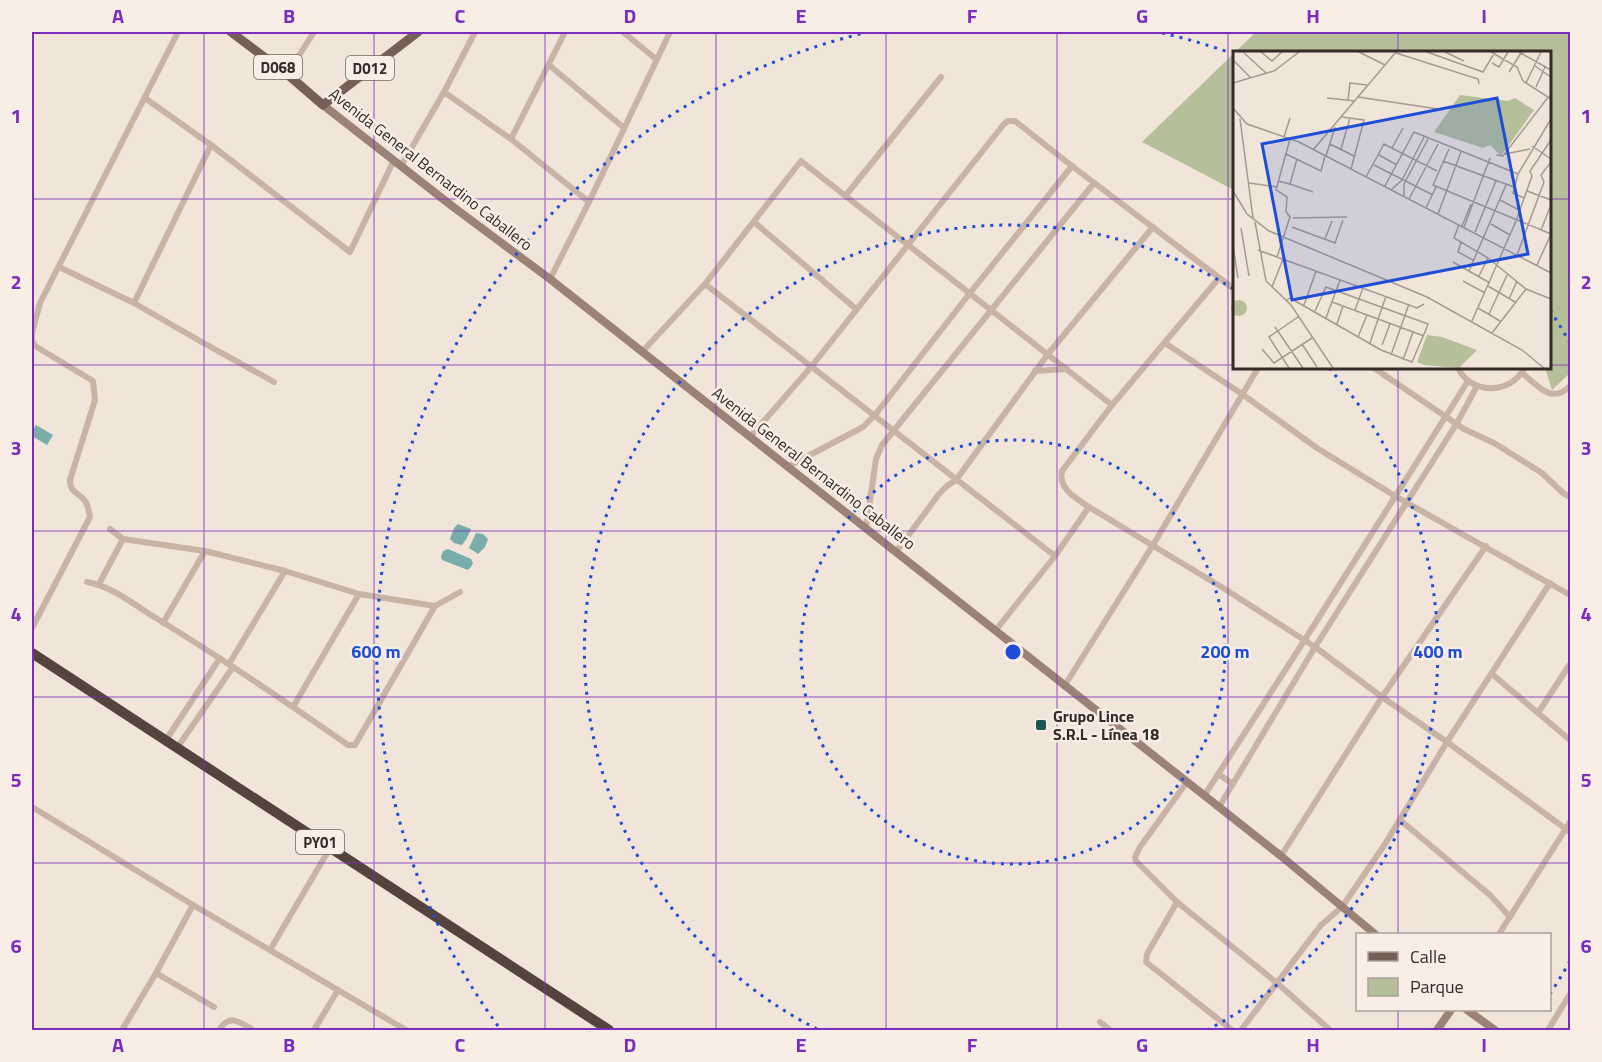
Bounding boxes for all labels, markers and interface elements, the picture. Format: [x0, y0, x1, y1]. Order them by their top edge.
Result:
text: A [112, 0, 124, 31]
text: B [283, 0, 295, 31]
text: C [455, 0, 466, 31]
text: D [624, 0, 636, 31]
text: E [795, 0, 807, 31]
text: F [967, 0, 978, 31]
text: G [1136, 0, 1148, 31]
text: H [1306, 0, 1320, 31]
text: I [1481, 0, 1487, 31]
inset map [1233, 51, 1551, 369]
road number: D068 [254, 55, 302, 79]
road number: D012 [346, 56, 394, 80]
street label: Avenida General Bernardino Caballero [324, 82, 538, 256]
text: 1 [10, 100, 22, 131]
text: 1 [1580, 100, 1592, 131]
text: 2 [10, 266, 22, 297]
text: 2 [1580, 266, 1592, 297]
street label: Avenida General Bernardino Caballero [707, 381, 921, 555]
text: 3 [10, 432, 22, 463]
text: 3 [1580, 432, 1592, 463]
text: 4 [10, 598, 22, 629]
text: 4 [1580, 598, 1592, 629]
text: 600 m [351, 638, 401, 665]
text: 200 m [1200, 638, 1250, 665]
text: 400 m [1413, 638, 1463, 665]
centre of rings [1003, 642, 1023, 662]
place label: Grupo Lince S.R.L - Línea 18 [1053, 704, 1159, 746]
marker: Grupo Lince S.R.L - Línea 18 [1034, 718, 1048, 732]
text: 5 [10, 764, 22, 795]
text: 5 [1580, 764, 1592, 795]
road number: PY01 [296, 830, 344, 854]
text: 6 [10, 930, 22, 961]
text: 6 [1580, 930, 1592, 961]
legend [1356, 933, 1551, 1011]
text: Calle [1410, 943, 1446, 970]
text: Parque [1410, 973, 1464, 1000]
text: A [112, 1029, 124, 1060]
text: B [283, 1029, 295, 1060]
text: C [455, 1029, 466, 1060]
text: D [624, 1029, 636, 1060]
text: E [795, 1029, 807, 1060]
text: F [967, 1029, 978, 1060]
text: G [1136, 1029, 1148, 1060]
text: H [1306, 1029, 1320, 1060]
text: I [1481, 1029, 1487, 1060]

